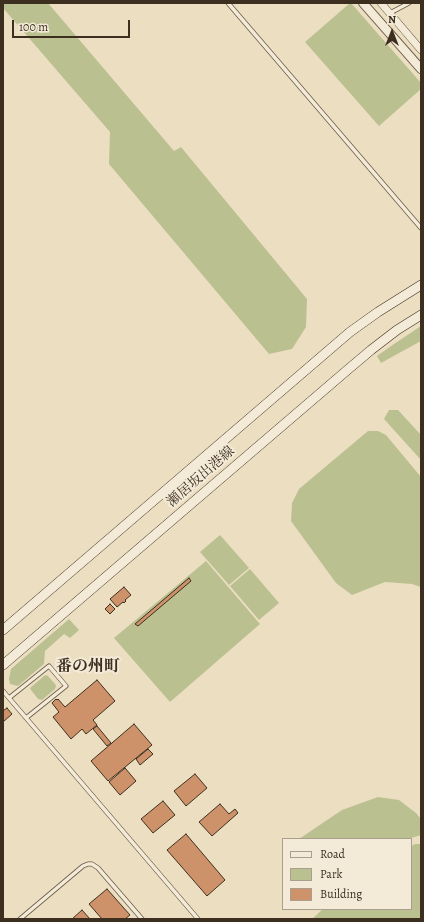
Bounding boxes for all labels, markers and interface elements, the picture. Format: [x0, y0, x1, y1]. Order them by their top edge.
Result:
scale bar [14, 12, 132, 38]
north arrow [372, 12, 412, 52]
text: N [388, 12, 396, 27]
text: 100 m [19, 19, 48, 35]
street label: 瀬居坂出港線 [164, 443, 238, 511]
district label: 番の州町 [56, 657, 120, 677]
legend [282, 838, 412, 910]
text: Road [320, 846, 345, 862]
text: Park [320, 866, 343, 882]
text: Building [320, 886, 362, 902]

